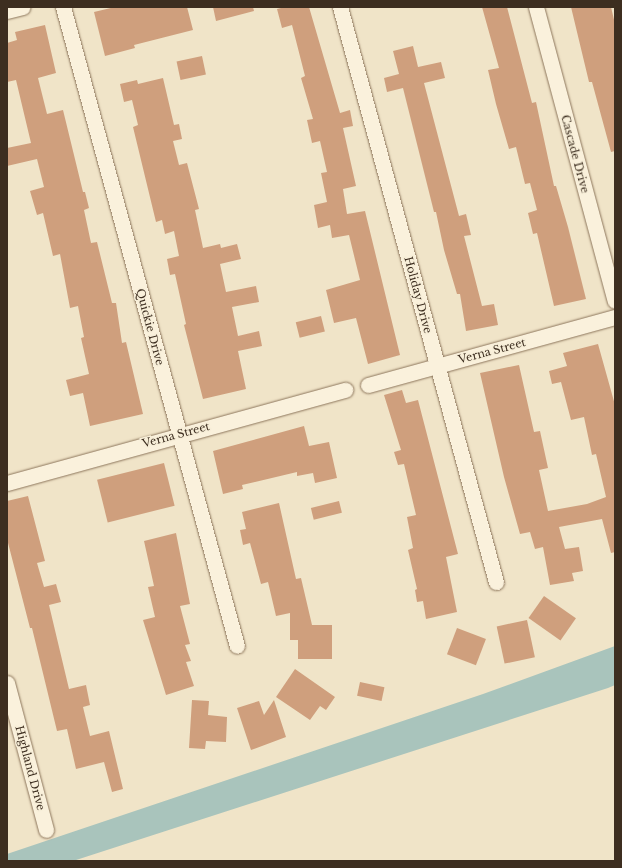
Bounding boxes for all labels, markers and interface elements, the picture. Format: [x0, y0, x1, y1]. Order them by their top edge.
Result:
street label: Cascade Drive [558, 114, 592, 194]
street label: Holiday Drive [401, 255, 435, 335]
street label: Quickie Drive [133, 287, 167, 367]
street label: Verna Street [457, 336, 527, 366]
street label: Verna Street [141, 420, 211, 450]
street label: Highland Drive [12, 724, 48, 812]

